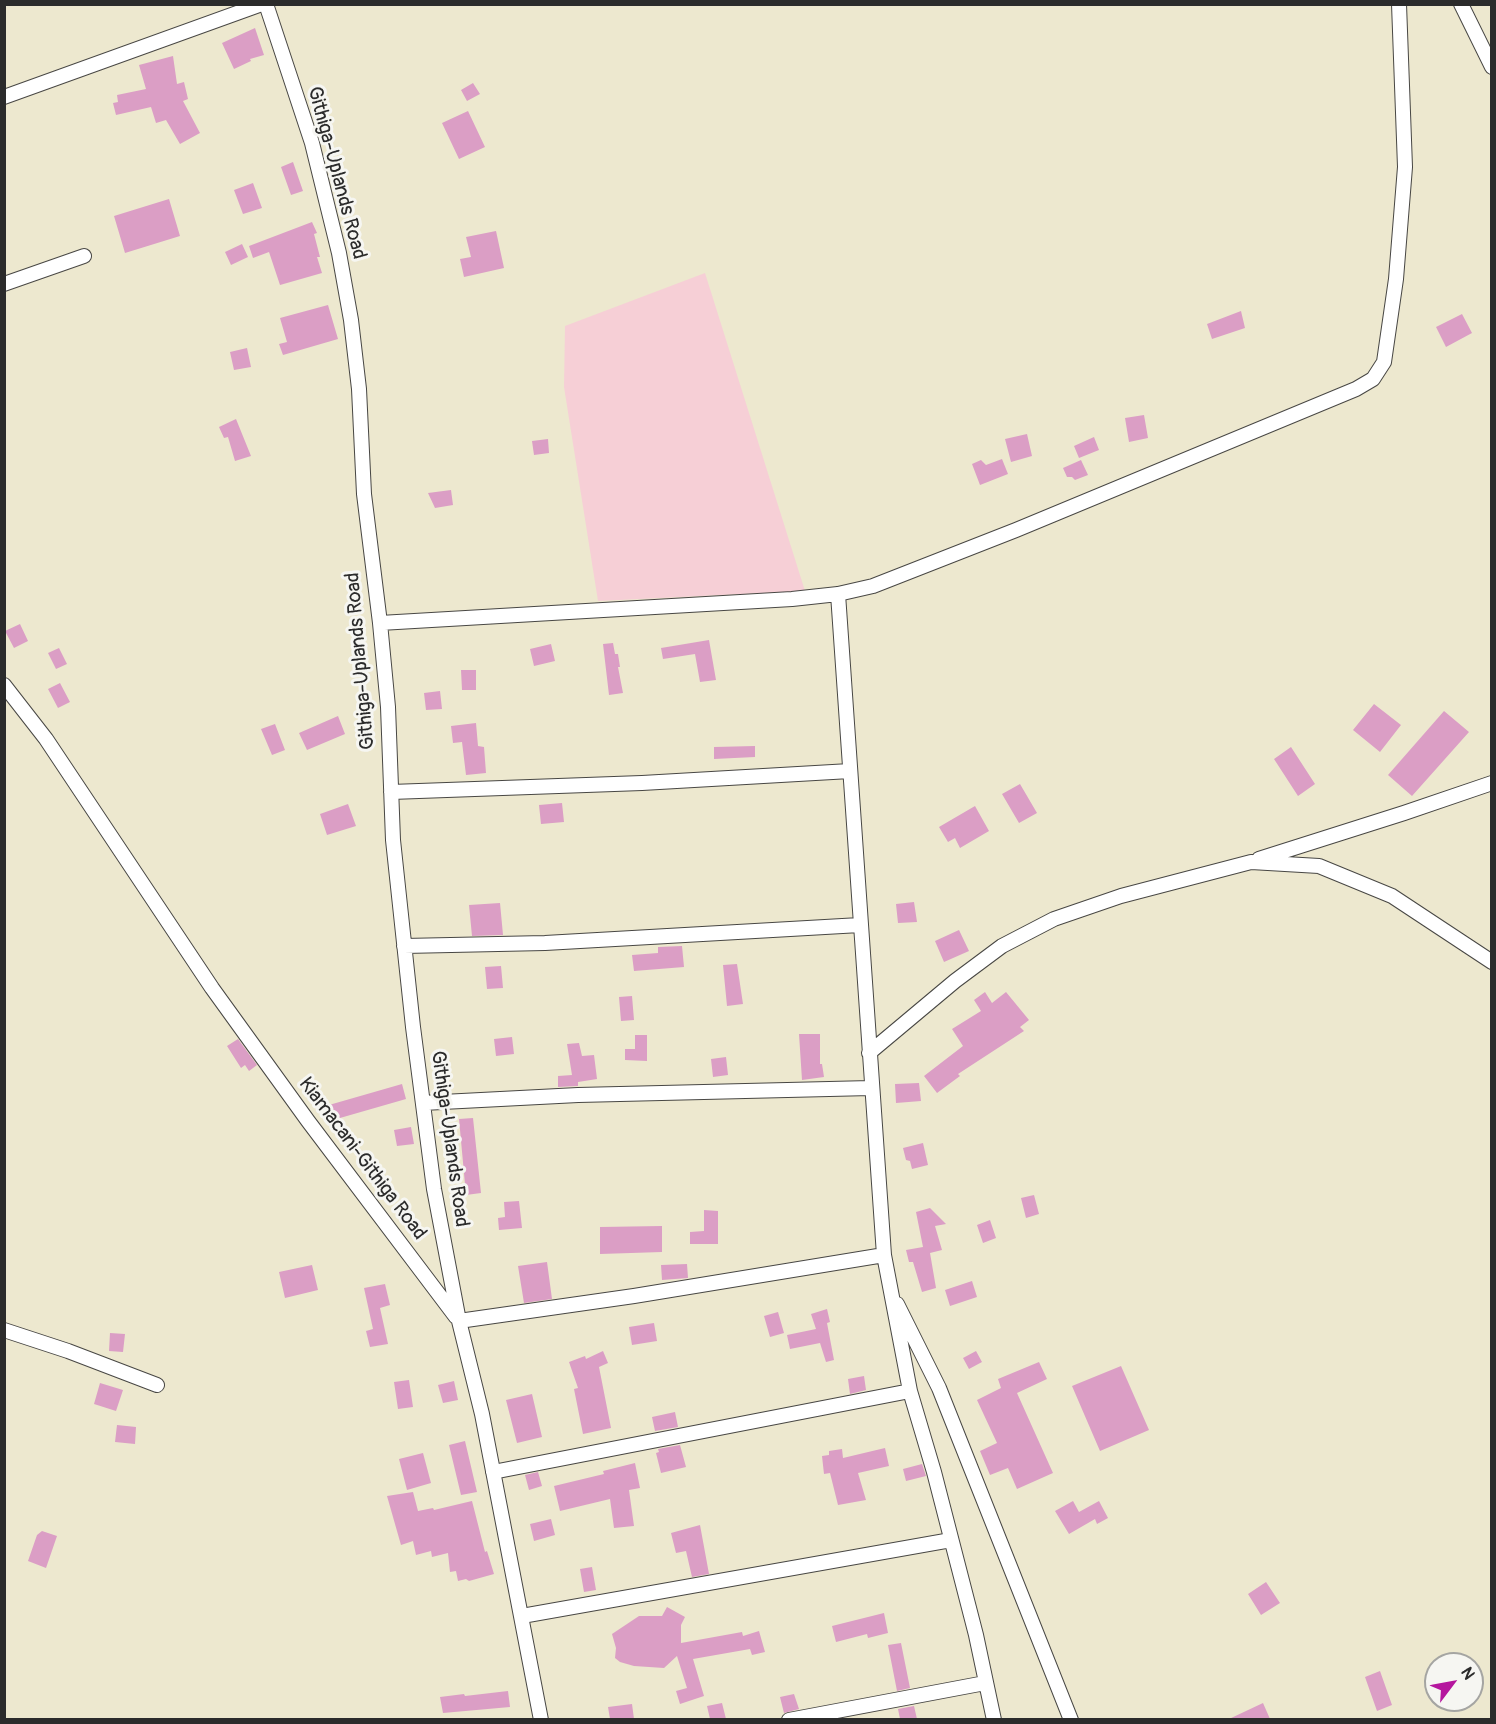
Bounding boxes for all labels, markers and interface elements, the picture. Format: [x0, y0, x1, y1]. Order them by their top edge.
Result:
street label: Githiga-Uplands Road [301, 84, 371, 262]
street label: Githiga-Uplands Road [341, 571, 381, 751]
street label: Githiga-Uplands Road [425, 1049, 473, 1229]
street label: Kiamacani-Githiga Road [293, 1073, 431, 1245]
north arrow [1424, 1652, 1484, 1712]
text: N [1456, 1664, 1479, 1683]

